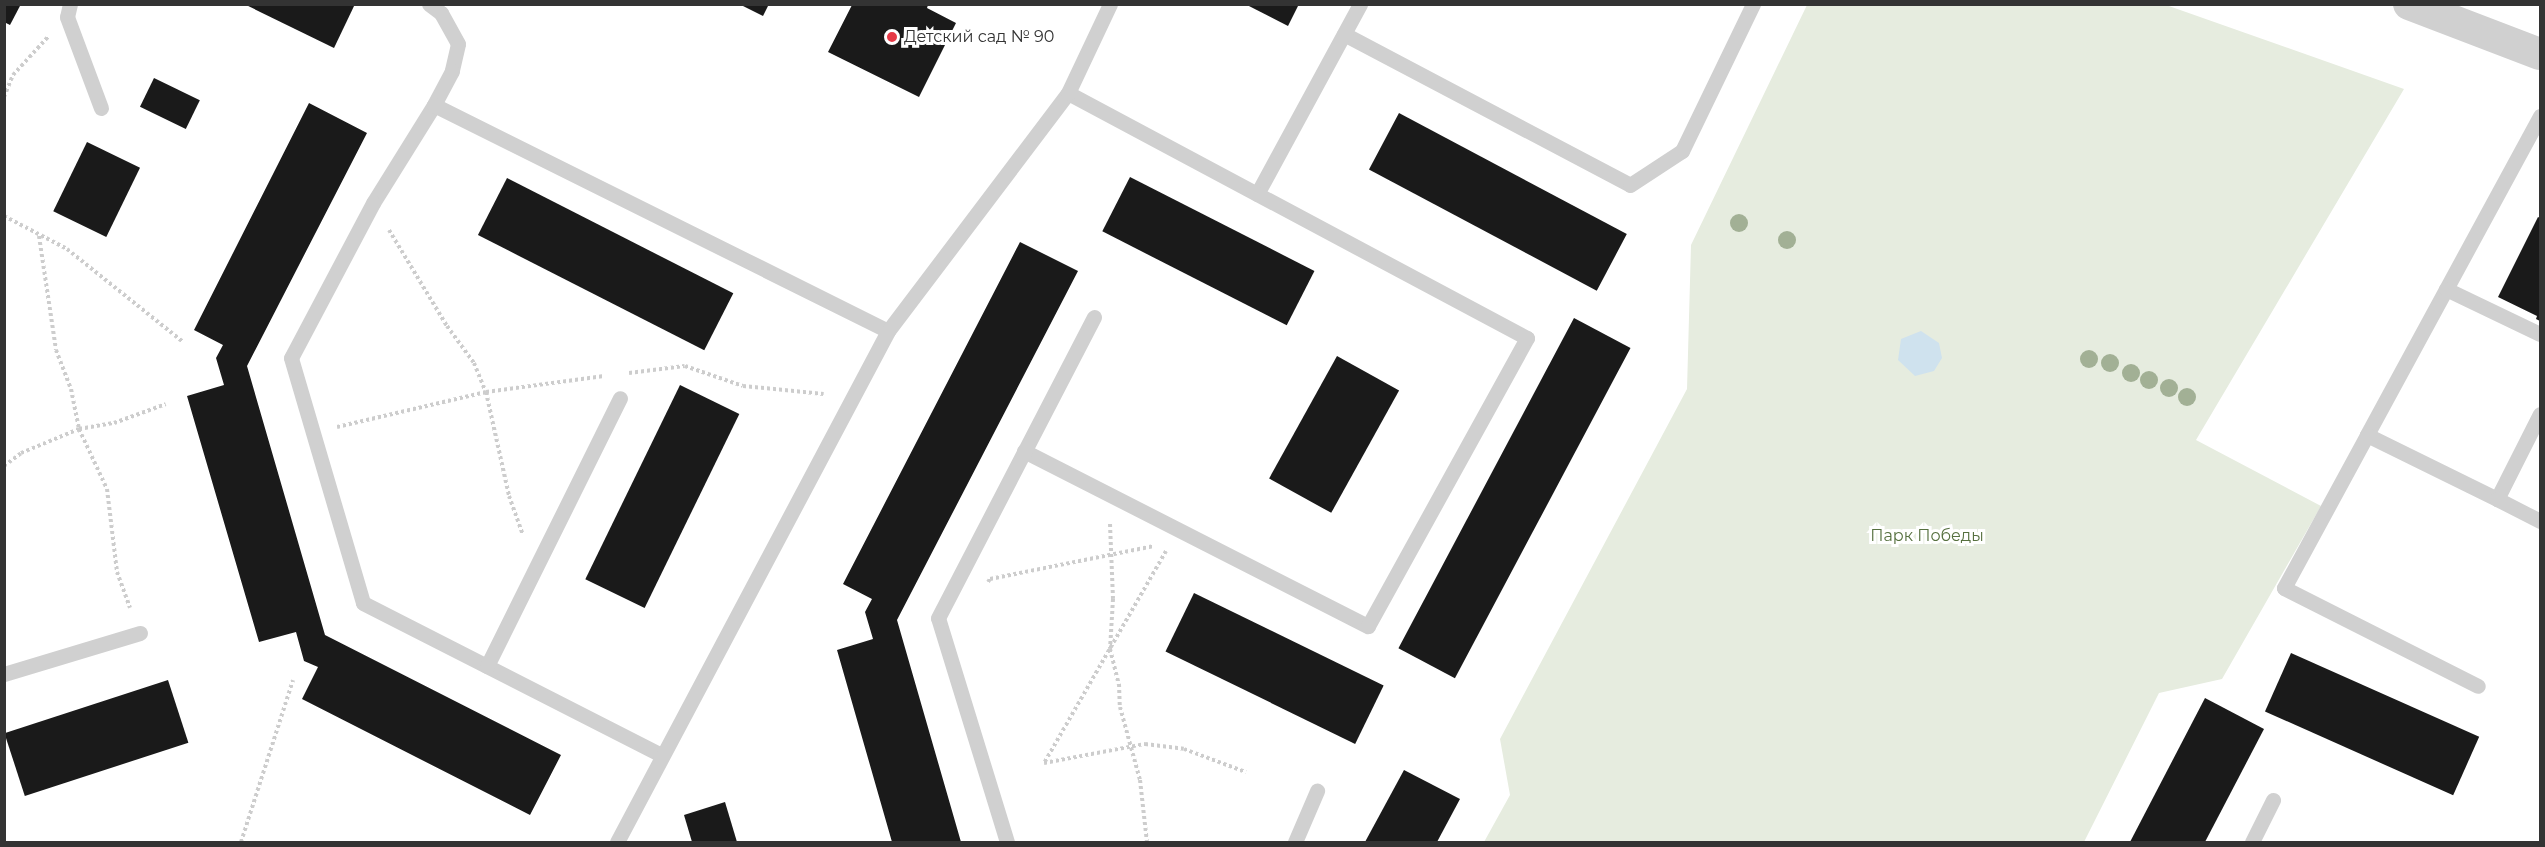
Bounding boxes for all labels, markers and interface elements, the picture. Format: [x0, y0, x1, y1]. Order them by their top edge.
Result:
place label: Детский сад № 90 [904, 27, 1054, 47]
marker: Детский сад № 90 [885, 30, 899, 44]
park label: Парк Победы [1870, 526, 1984, 546]

